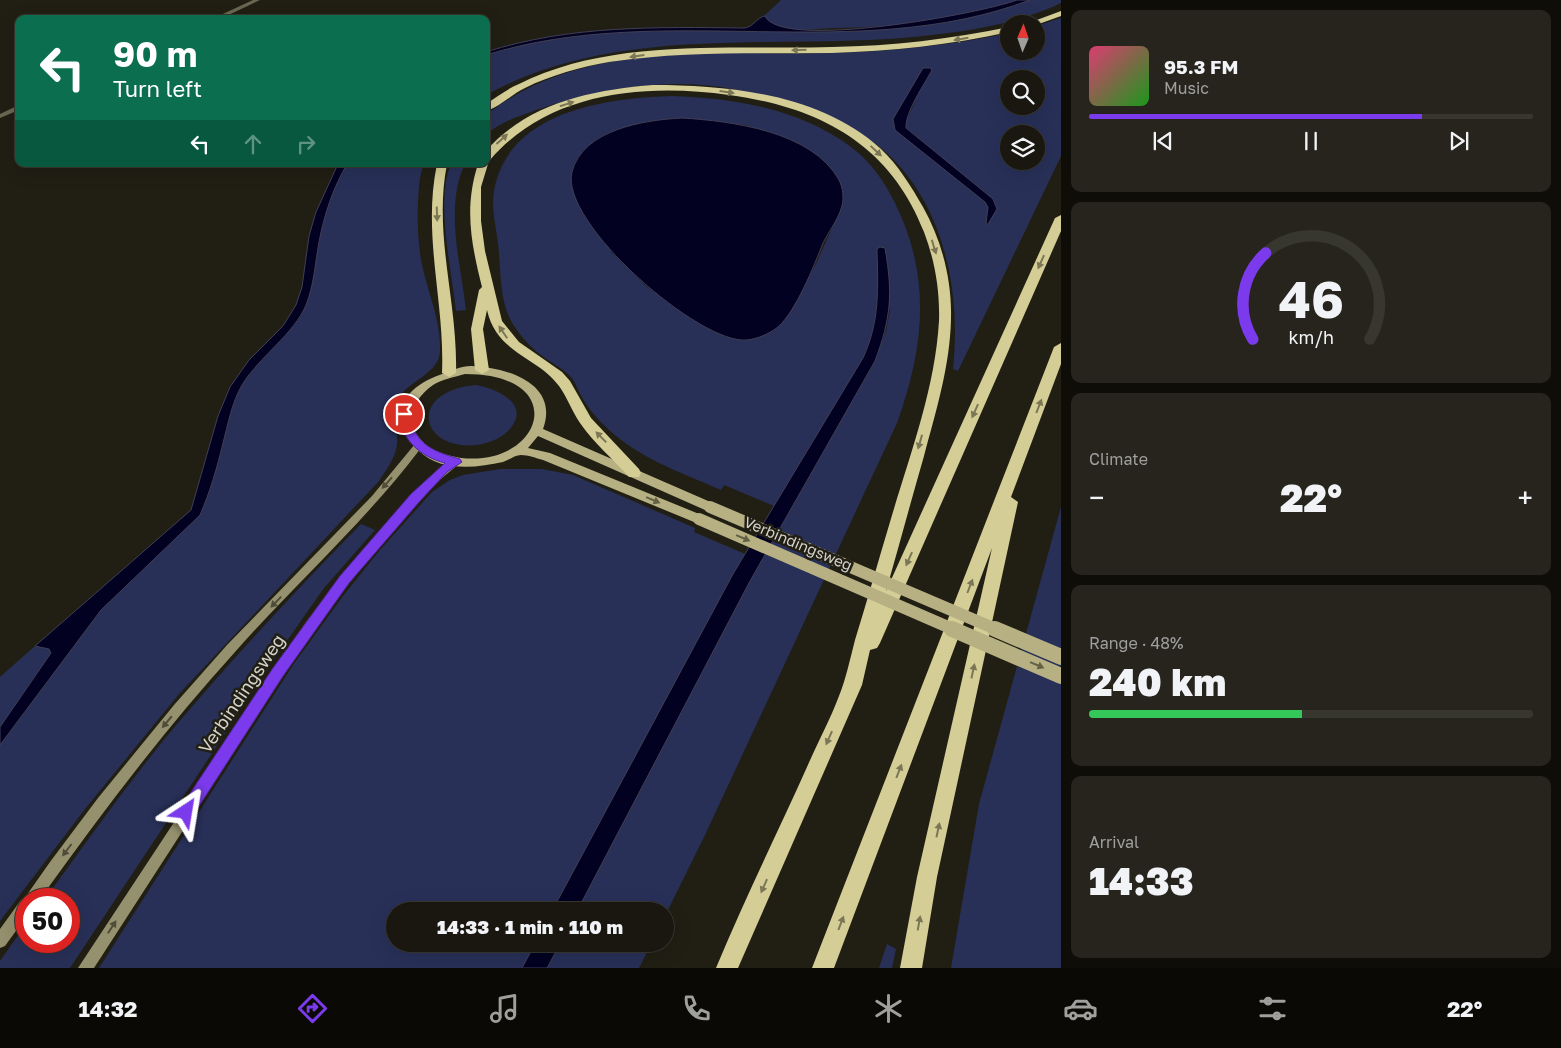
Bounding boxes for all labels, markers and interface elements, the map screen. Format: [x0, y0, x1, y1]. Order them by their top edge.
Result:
north arrow [1000, 15, 1045, 60]
map controls [1000, 15, 1045, 170]
text: 90 m [113, 33, 197, 75]
icon: left [30, 35, 95, 100]
one-way arrow [953, 35, 969, 43]
one-way arrow [791, 46, 807, 54]
one-way arrow [628, 52, 644, 60]
text: 95.3 FM [1164, 55, 1238, 78]
button: search [1000, 70, 1045, 115]
text: Turn left [113, 75, 202, 102]
text: Music [1164, 78, 1209, 98]
one-way arrow [720, 88, 736, 96]
one-way arrow [560, 100, 575, 108]
button: layers [1000, 125, 1045, 170]
icon: previous [1149, 127, 1177, 155]
icon: pause [1297, 127, 1325, 155]
icon: next [1445, 127, 1473, 155]
icon: left [186, 130, 214, 158]
icon: ahead [239, 130, 267, 158]
icon: right [292, 130, 320, 158]
one-way arrow [496, 133, 508, 145]
one-way arrow [870, 145, 882, 157]
one-way arrow [433, 206, 441, 222]
one-way arrow [931, 240, 939, 255]
one-way arrow [1037, 255, 1045, 269]
text: 46 [1278, 267, 1344, 329]
one-way arrow [498, 325, 508, 338]
text: km/h [1288, 326, 1334, 348]
pin [383, 393, 425, 435]
one-way arrow [1035, 399, 1043, 413]
icon: arrive [390, 400, 418, 428]
one-way arrow [970, 404, 978, 418]
one-way arrow [596, 432, 608, 444]
one-way arrow [916, 435, 924, 450]
text: Climate [1089, 449, 1148, 469]
text: 22° [1280, 475, 1342, 520]
one-way arrow [381, 477, 393, 489]
text: − [1089, 481, 1104, 514]
text: + [1518, 481, 1533, 514]
one-way arrow [646, 497, 661, 505]
street label: Verbindingsweg [742, 512, 855, 574]
one-way arrow [736, 535, 750, 543]
one-way arrow [904, 552, 912, 566]
one-way arrow [966, 578, 974, 593]
one-way arrow [270, 595, 282, 607]
street label: Verbindingsweg [193, 630, 289, 757]
text: Range · 48% [1089, 633, 1183, 653]
text: 240 km [1089, 659, 1226, 704]
one-way arrow [1030, 662, 1044, 670]
one-way arrow [969, 663, 977, 679]
one-way arrow [162, 716, 173, 728]
one-way arrow [825, 731, 833, 745]
one-way arrow [895, 763, 903, 778]
position arrow [159, 785, 211, 837]
one-way arrow [934, 821, 942, 837]
text: Arrival [1089, 832, 1139, 852]
one-way arrow [61, 843, 72, 856]
text: 14:33 [1089, 858, 1194, 903]
one-way arrow [759, 879, 767, 893]
speed limit sign: 50 [15, 888, 80, 953]
one-way arrow [916, 914, 924, 930]
text: 14:33 · 1 min · 110 m [437, 915, 623, 938]
one-way arrow [838, 915, 845, 930]
one-way arrow [107, 920, 116, 934]
icon: directions [295, 991, 330, 1026]
icon: music [487, 991, 522, 1026]
icon: phone [679, 991, 714, 1026]
icon: climate [871, 991, 906, 1026]
icon: car [1063, 991, 1098, 1026]
icon: filters [1255, 991, 1290, 1026]
text: 14:32 [79, 995, 138, 1022]
text: 22° [1447, 995, 1482, 1022]

